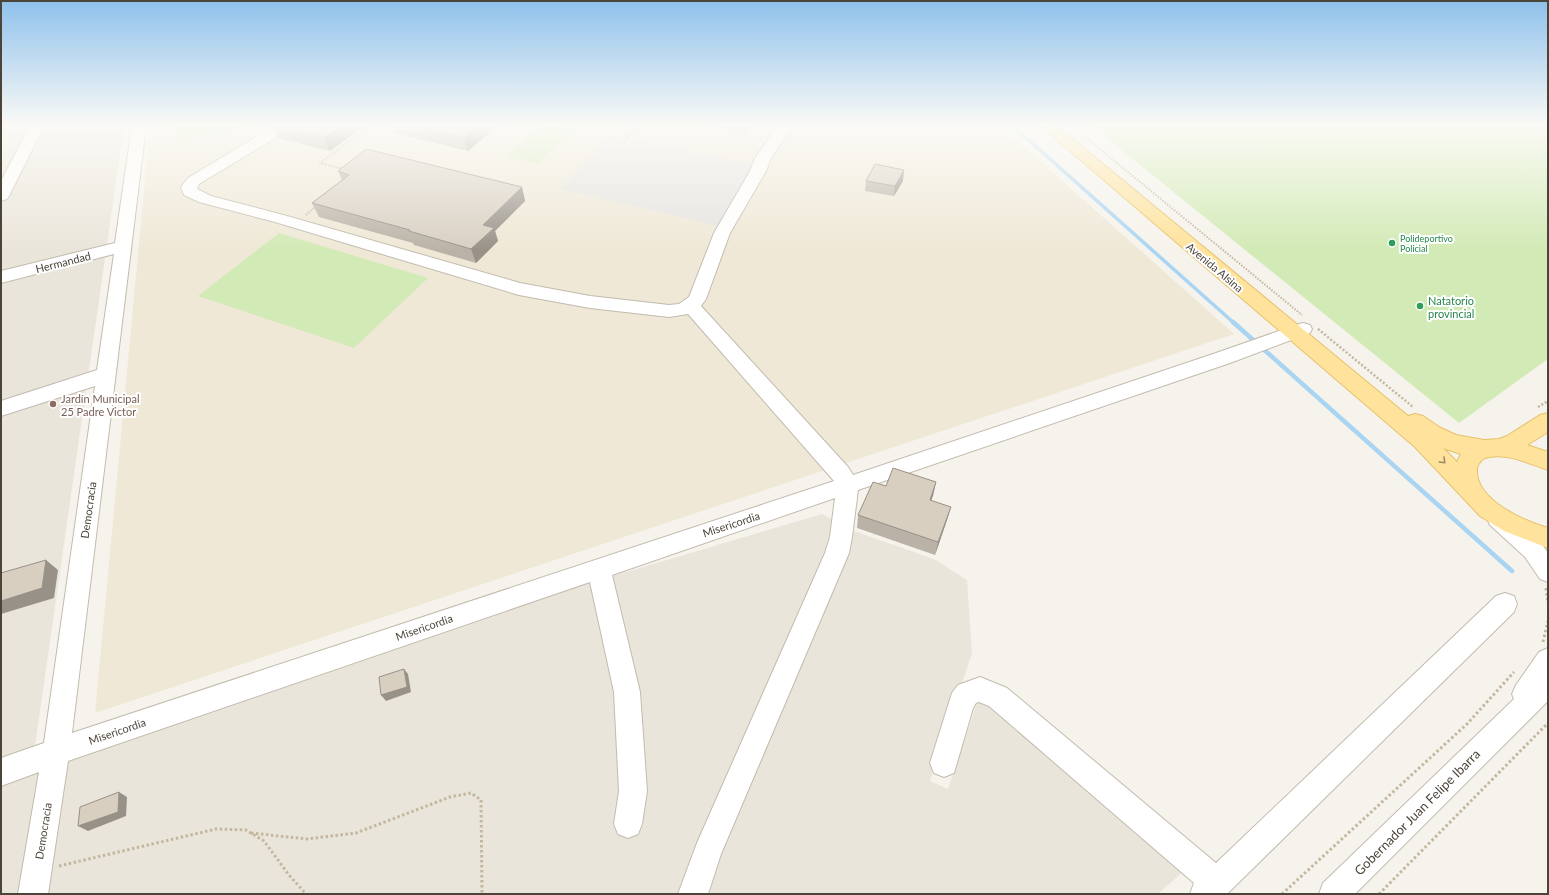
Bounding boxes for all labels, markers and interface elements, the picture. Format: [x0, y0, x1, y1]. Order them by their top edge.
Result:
place label: Polideportivo Policial [1400, 233, 1453, 254]
marker: Polideportivo Policial [1387, 238, 1397, 248]
street label: Avenida Alsina [1184, 239, 1246, 295]
street label: Hermandad [34, 249, 92, 275]
place label: Natatorio provincial [1428, 294, 1474, 320]
marker: Natatorio provincial [1415, 301, 1425, 311]
place label: Jardín Municipal 25 Padre Victor [61, 392, 140, 418]
marker: Jardín Municipal 25 Padre Victor [48, 399, 58, 409]
one-way arrow [1438, 456, 1446, 464]
street label: Democracia [78, 481, 98, 539]
street label: Misericordia [701, 509, 761, 539]
street label: Misericordia [394, 611, 454, 643]
street label: Misericordia [87, 715, 147, 747]
street label: Gobernador Juan Felipe Ibarra [1351, 746, 1483, 878]
street label: Democracia [32, 802, 54, 860]

